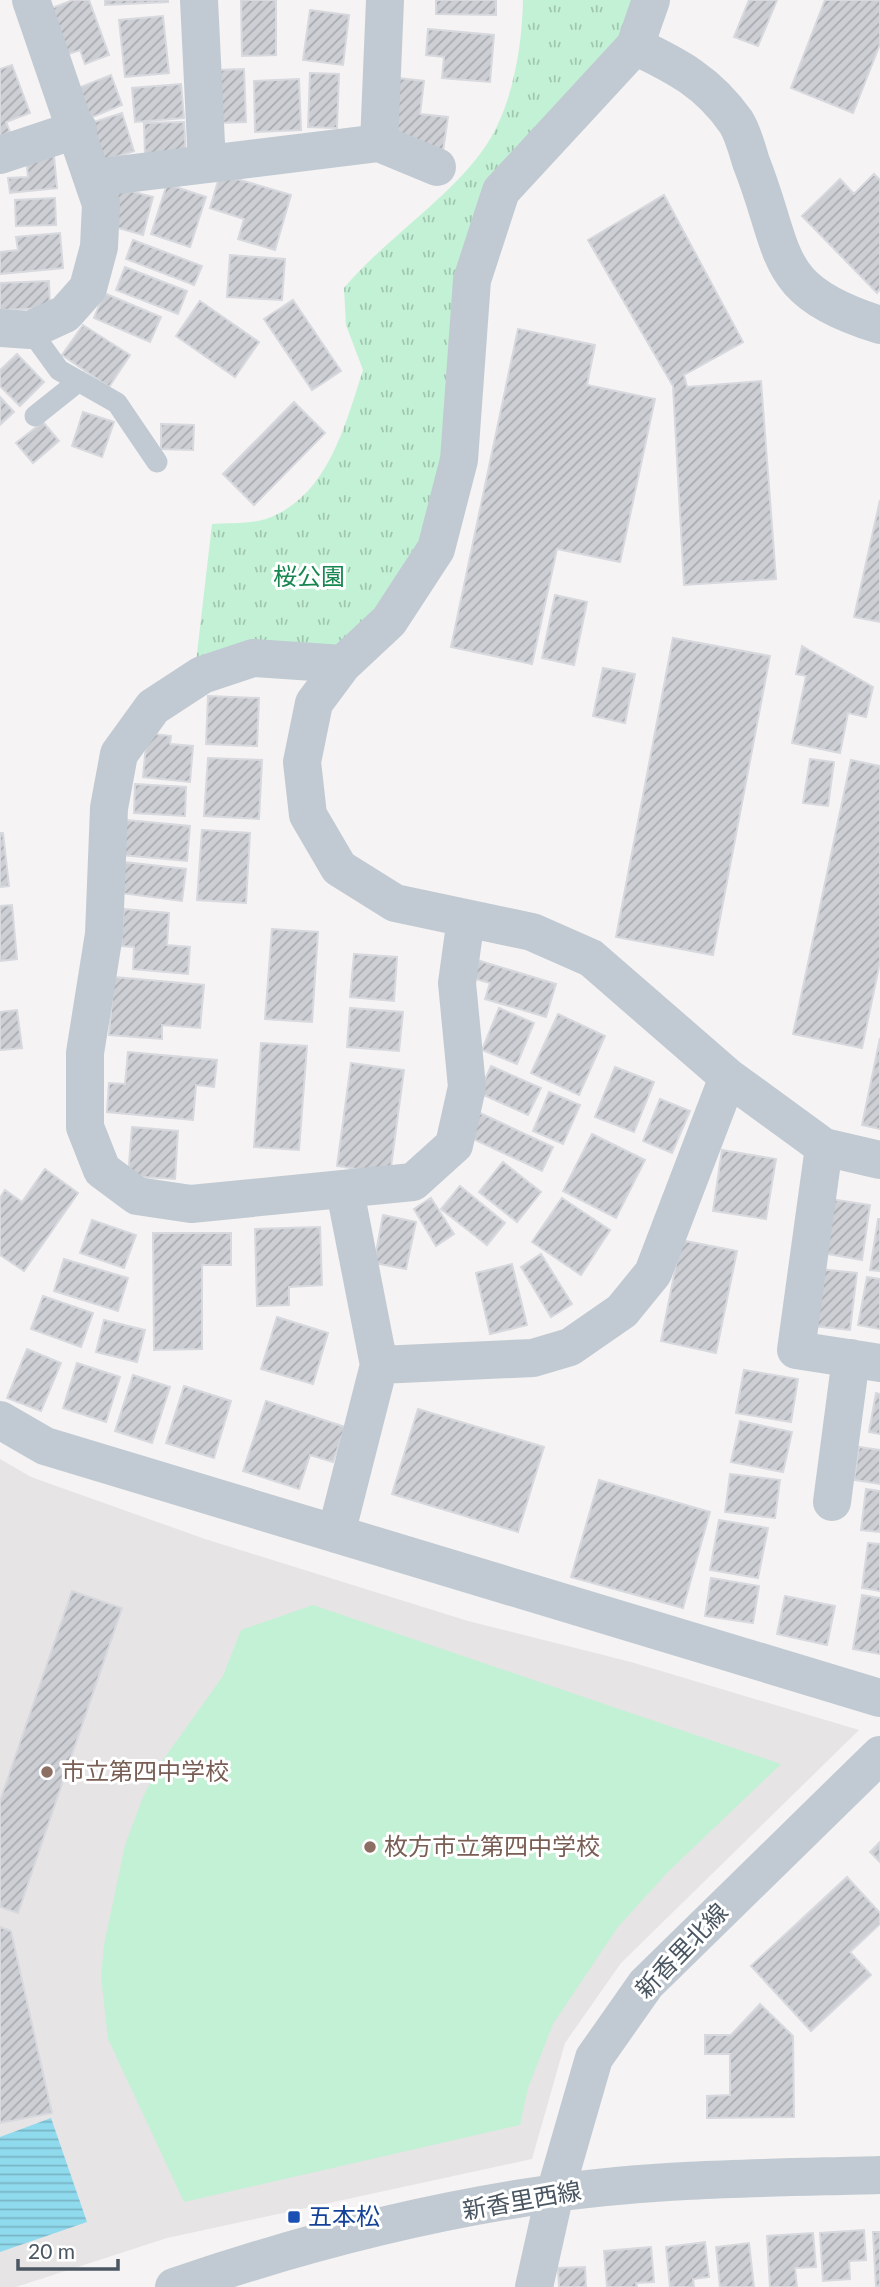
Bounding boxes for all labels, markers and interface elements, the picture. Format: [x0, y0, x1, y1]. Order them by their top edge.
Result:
park label: 桜公園 [273, 561, 345, 590]
place label: 市立第四中学校 [61, 1756, 229, 1785]
marker: 市立第四中学校 [39, 1764, 55, 1780]
place label: 枚方市立第四中学校 [384, 1831, 600, 1860]
marker: 枚方市立第四中学校 [362, 1839, 378, 1855]
street label: 新香里北線 [629, 1897, 733, 2003]
street label: 新香里西線 [460, 2175, 583, 2224]
place label: 五本松 [308, 2201, 380, 2230]
marker: 五本松 [286, 2209, 302, 2225]
scale bar [18, 2228, 117, 2272]
text: 20 m [28, 2238, 75, 2263]

